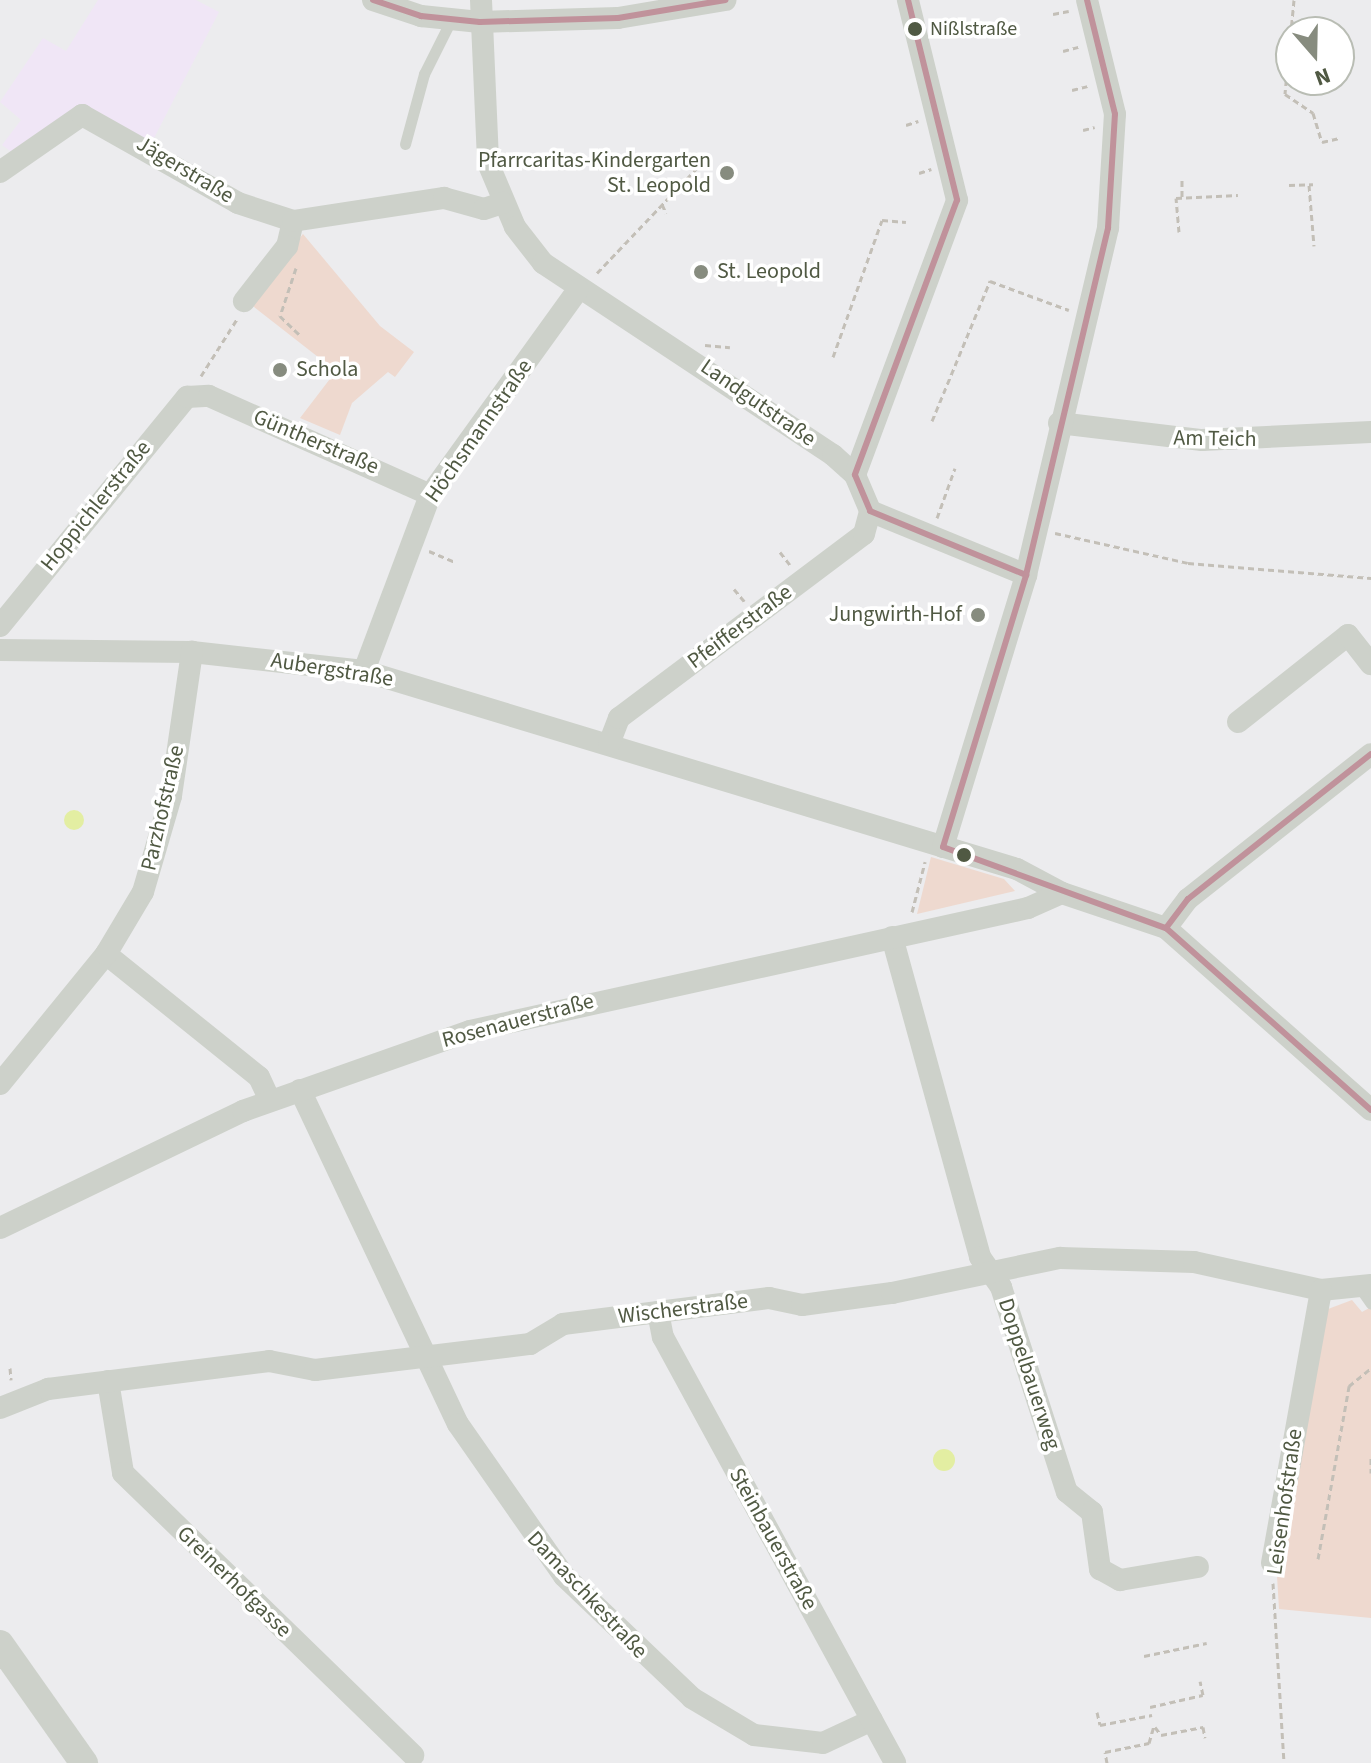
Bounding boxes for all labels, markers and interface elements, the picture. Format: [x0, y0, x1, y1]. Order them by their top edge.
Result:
north arrow [1275, 16, 1355, 96]
place label: Nißlstraße [930, 17, 1017, 41]
marker: Nißlstraße [907, 21, 923, 37]
text: N [1310, 59, 1335, 94]
street label: Jägerstraße [132, 131, 238, 209]
place label: Pfarrcaritas-Kindergarten St. Leopold [478, 147, 711, 198]
marker: Pfarrcaritas-Kindergarten St. Leopold [718, 164, 736, 182]
place label: St. Leopold [717, 259, 821, 285]
marker: St. Leopold [692, 263, 710, 281]
street label: Höchsmannstraße [420, 354, 538, 508]
street label: Landgutstraße [695, 354, 821, 452]
place label: Schola [296, 357, 358, 383]
marker: Schola [271, 361, 289, 379]
street label: Güntherstraße [249, 404, 383, 480]
street label: Am Teich [1173, 425, 1257, 453]
street label: Hoppichlerstraße [35, 435, 157, 577]
street label: Pfeifferstraße [683, 579, 797, 675]
place label: Jungwirth-Hof [829, 602, 962, 628]
marker: Jungwirth-Hof [969, 606, 987, 624]
street label: Aubergstraße [269, 647, 395, 693]
street label: Parzhofstraße [136, 743, 190, 873]
unlabelled marker [956, 847, 972, 863]
street label: Rosenauerstraße [439, 988, 597, 1054]
street label: Wischerstraße [617, 1288, 749, 1330]
street label: Doppelbauerweg [992, 1295, 1066, 1453]
street label: Leisenhofstraße [1262, 1427, 1308, 1577]
street label: Steinbauerstraße [723, 1463, 823, 1615]
street label: Greinerhofgasse [171, 1521, 297, 1643]
street label: Damaschkestraße [521, 1526, 653, 1664]

